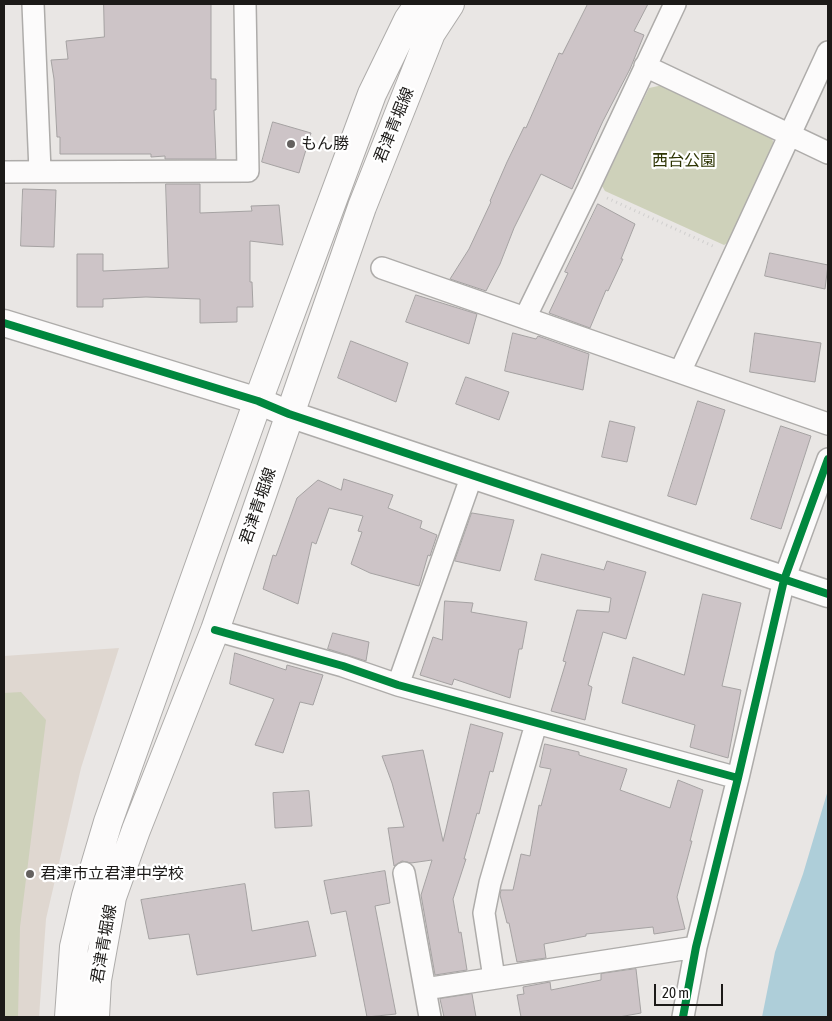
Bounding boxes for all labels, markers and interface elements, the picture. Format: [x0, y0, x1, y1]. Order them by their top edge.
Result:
street label: 君津青堀線 [370, 84, 418, 166]
place label: もん勝 [301, 134, 349, 154]
marker: もん勝 [285, 138, 297, 150]
park label: 西台公園 [652, 151, 716, 171]
street label: 君津青堀線 [236, 465, 280, 547]
place label: 君津市立君津中学校 [40, 864, 184, 884]
marker: 君津市立君津中学校 [24, 868, 36, 880]
street label: 君津青堀線 [88, 903, 120, 985]
scale bar [657, 974, 726, 1006]
text: 20 m [662, 984, 689, 1001]

